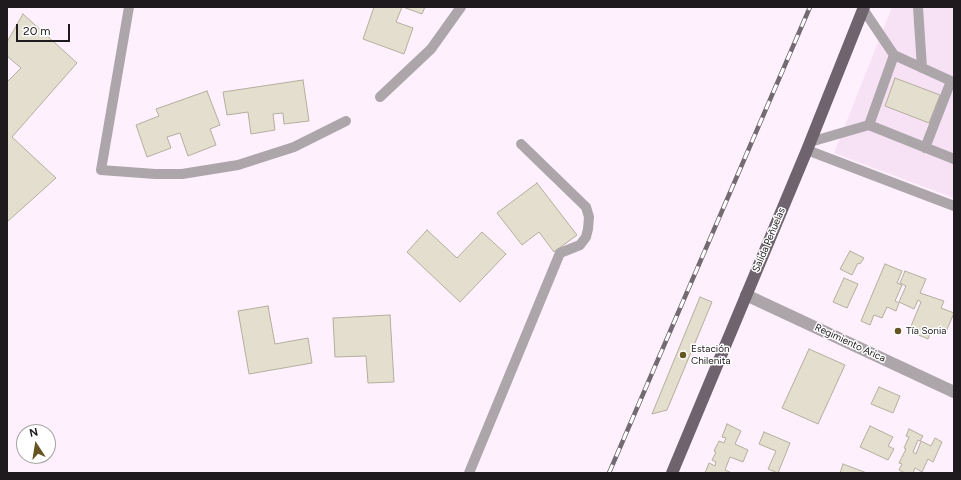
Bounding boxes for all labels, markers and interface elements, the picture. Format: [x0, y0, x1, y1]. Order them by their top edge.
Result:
scale bar [18, 16, 72, 42]
text: 20 m [23, 24, 51, 38]
street label: Salida Peñuelas [750, 206, 788, 274]
street label: Regimiento Arica [813, 321, 887, 365]
place label: Tía Sonia [906, 325, 946, 337]
marker: Tía Sonia [893, 326, 903, 336]
place label: Estación Chilenita [691, 343, 731, 366]
marker: Estación Chilenita [678, 350, 688, 360]
north arrow [16, 424, 56, 464]
text: N [28, 426, 39, 440]

